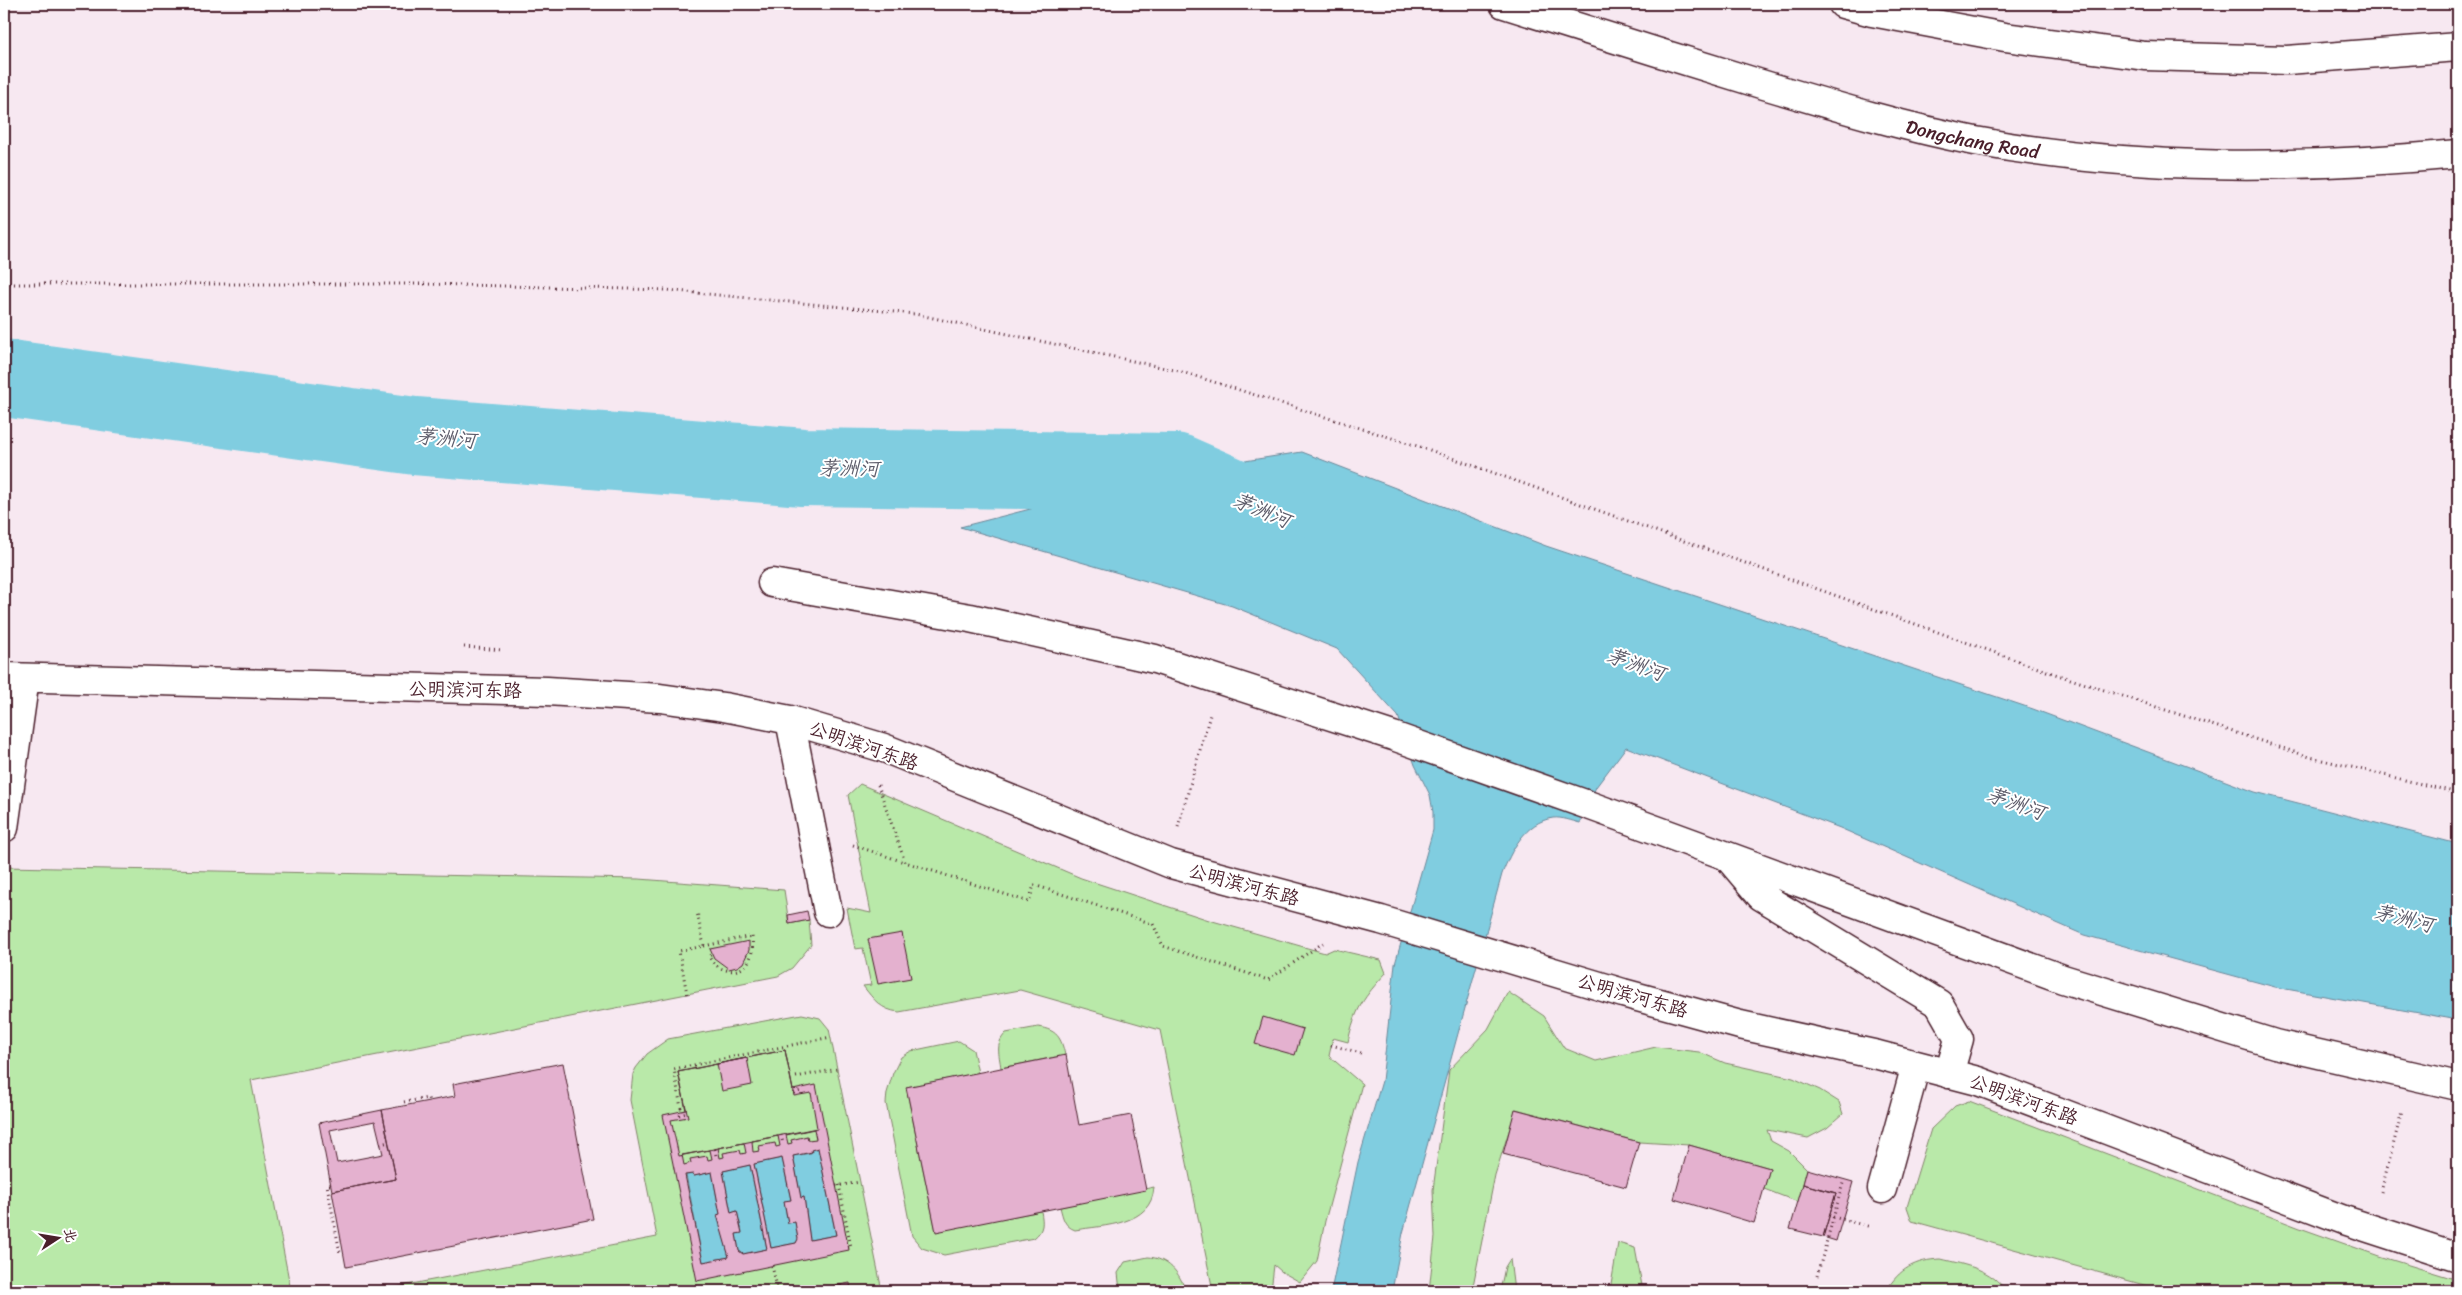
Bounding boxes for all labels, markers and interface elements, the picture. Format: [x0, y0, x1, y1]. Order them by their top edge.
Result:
street label: Dongchang Road [1902, 110, 2043, 168]
water label: 茅洲河 [415, 418, 480, 459]
water label: 茅洲河 [819, 450, 882, 487]
water label: 茅洲河 [1227, 483, 1299, 539]
water label: 茅洲河 [1602, 638, 1673, 692]
street label: 公明滨河东路 [408, 672, 522, 707]
street label: 公明滨河东路 [805, 711, 923, 780]
water label: 茅洲河 [1982, 777, 2053, 831]
street label: 公明滨河东路 [1185, 854, 1303, 915]
water label: 茅洲河 [2371, 894, 2440, 943]
street label: 公明滨河东路 [1574, 964, 1692, 1027]
street label: 公明滨河东路 [1965, 1064, 2083, 1134]
north arrow [32, 1212, 82, 1262]
text: 北 [57, 1226, 84, 1245]

